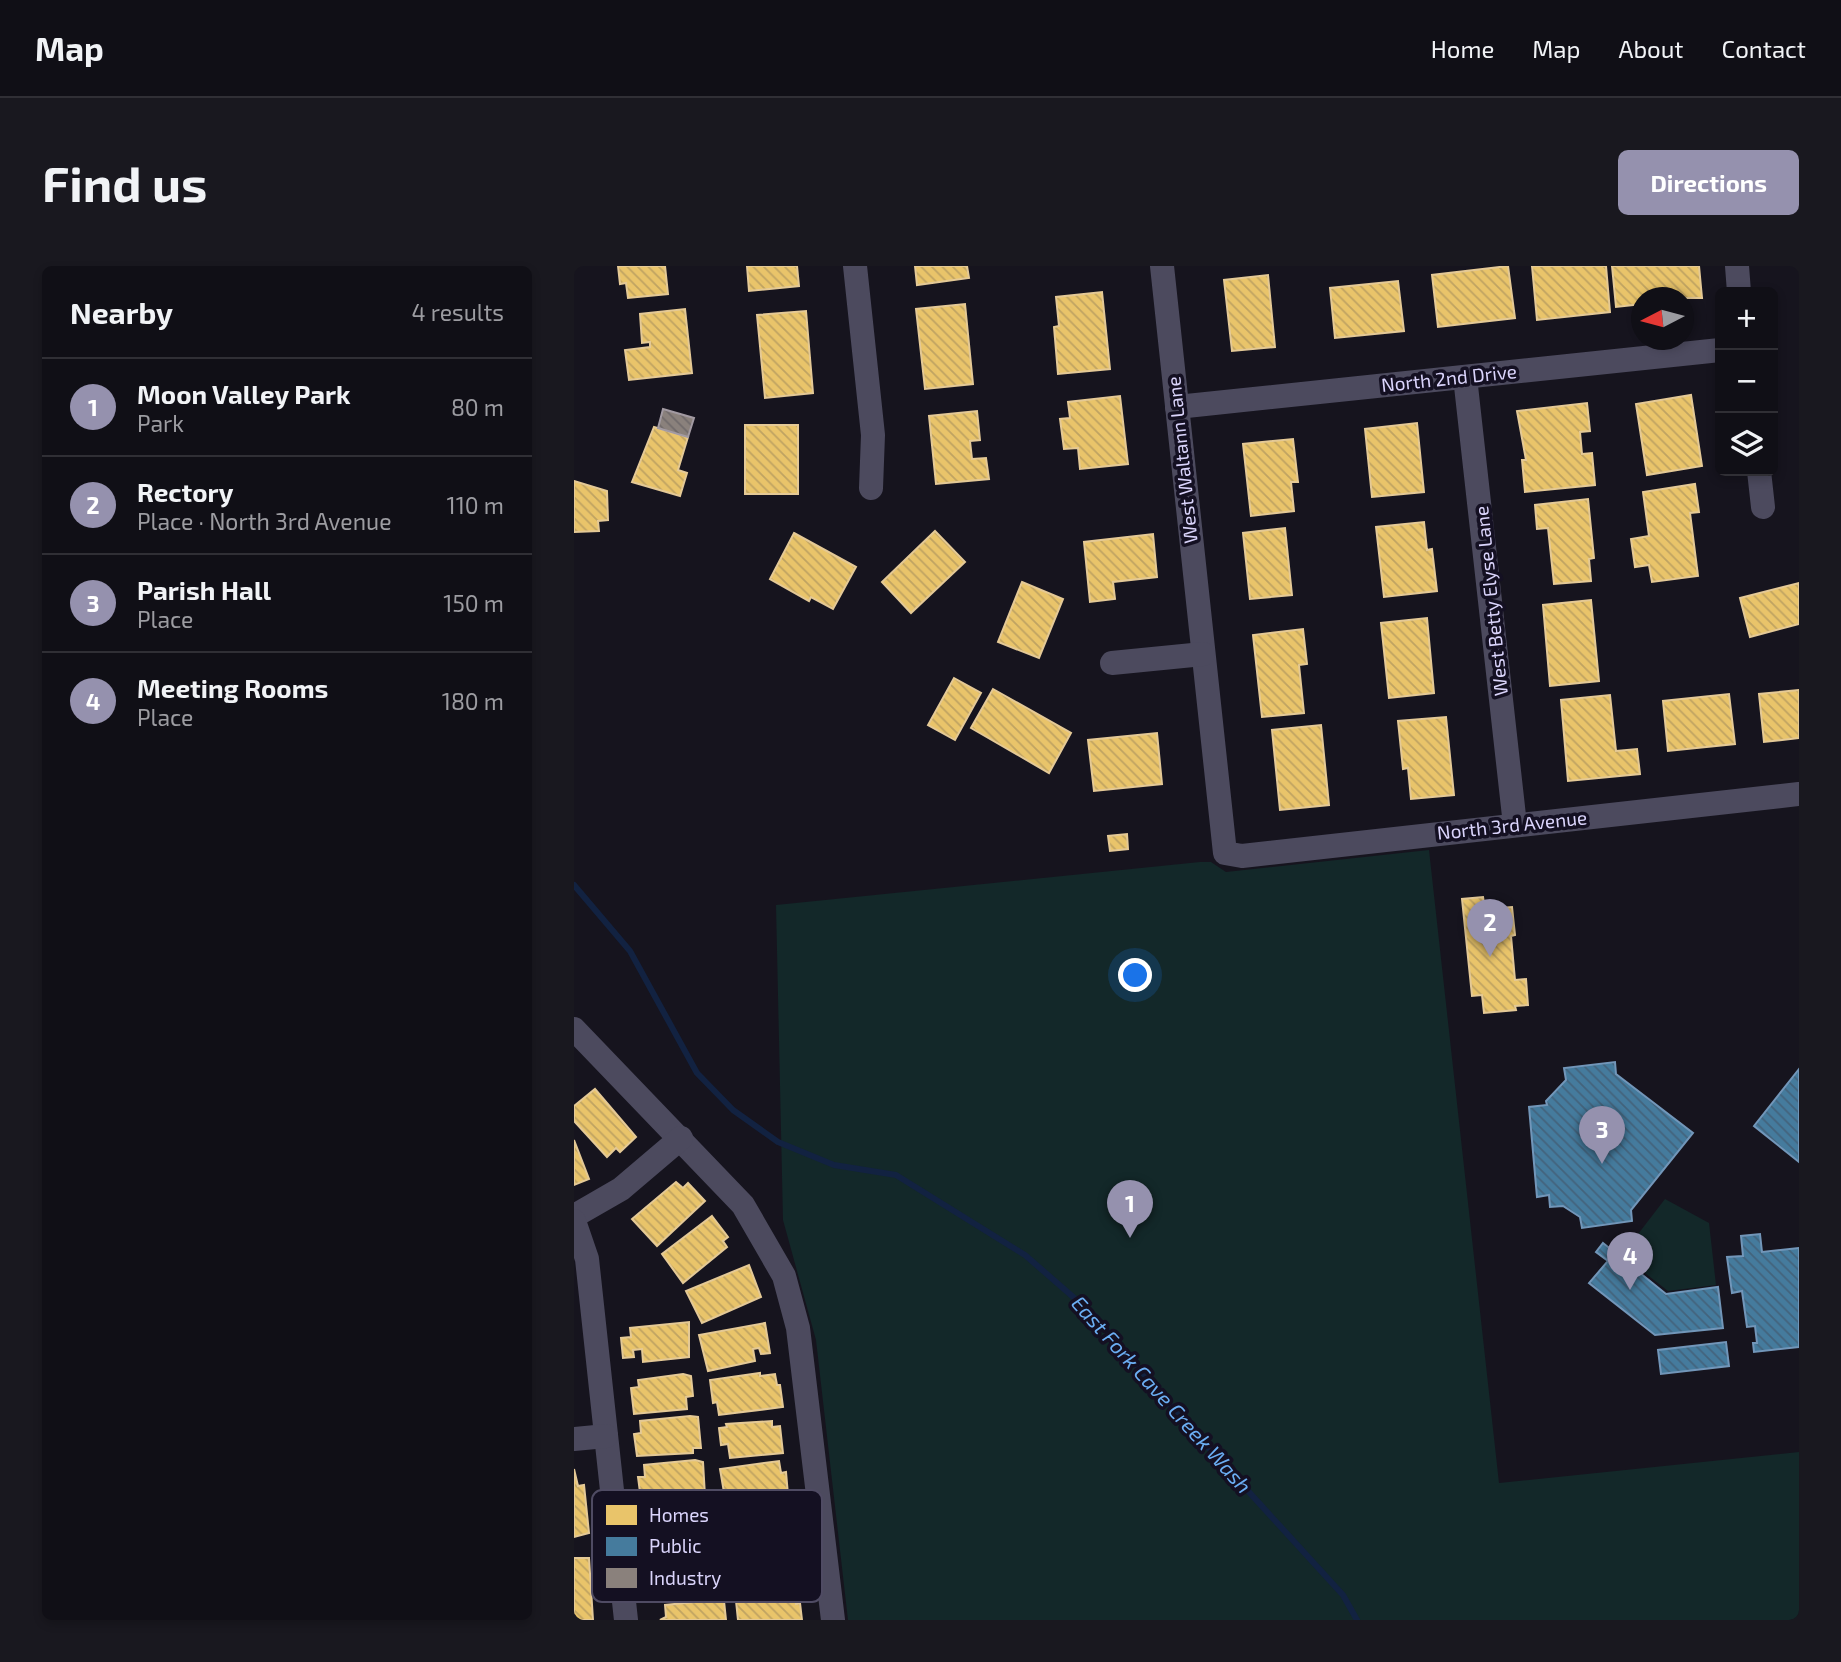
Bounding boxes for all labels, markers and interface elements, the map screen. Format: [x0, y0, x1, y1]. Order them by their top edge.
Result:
text: Map [35, 28, 104, 68]
text: Home [1431, 34, 1494, 63]
text: Map [1532, 34, 1580, 63]
text: About [1618, 34, 1684, 63]
text: Contact [1722, 34, 1806, 63]
button: Directions [1618, 150, 1799, 215]
text: Find us [42, 153, 207, 212]
north arrow [1631, 287, 1694, 350]
map controls [1715, 287, 1778, 476]
button: + [1715, 287, 1778, 350]
text: Nearby [70, 294, 173, 330]
text: 4 results [412, 298, 504, 326]
button: − [1715, 350, 1778, 413]
street label: North 2nd Drive [1380, 359, 1518, 396]
street label: West Waltann Lane [1161, 375, 1202, 545]
text: Moon Valley Park [137, 378, 351, 409]
text: 1 [88, 393, 98, 421]
text: 80 m [451, 393, 504, 421]
text: Park [137, 409, 184, 437]
button: layers [1715, 413, 1778, 476]
text: Rectory [137, 476, 233, 507]
text: 2 [86, 491, 100, 519]
text: 110 m [447, 491, 504, 519]
street label: West Betty Elyse Lane [1469, 505, 1512, 697]
text: Place · North 3rd Avenue [137, 507, 392, 535]
text: Parish Hall [137, 574, 271, 605]
text: 3 [86, 589, 100, 617]
text: 150 m [443, 589, 504, 617]
text: Place [137, 605, 193, 633]
text: Meeting Rooms [137, 672, 328, 703]
text: 4 [86, 687, 100, 715]
text: 180 m [442, 687, 504, 715]
text: Place [137, 703, 193, 731]
street label: North 3rd Avenue [1436, 805, 1588, 844]
pin: 2 [1467, 899, 1513, 957]
your location [1118, 958, 1152, 992]
pin: 3 [1579, 1106, 1625, 1164]
pin: 1 [1107, 1180, 1153, 1238]
pin: 4 [1607, 1232, 1653, 1290]
water label: East Fork Cave Creek Wash [1067, 1290, 1257, 1498]
legend [592, 1490, 822, 1602]
text: Homes [649, 1503, 709, 1526]
text: Public [649, 1534, 702, 1557]
text: Industry [649, 1566, 721, 1589]

